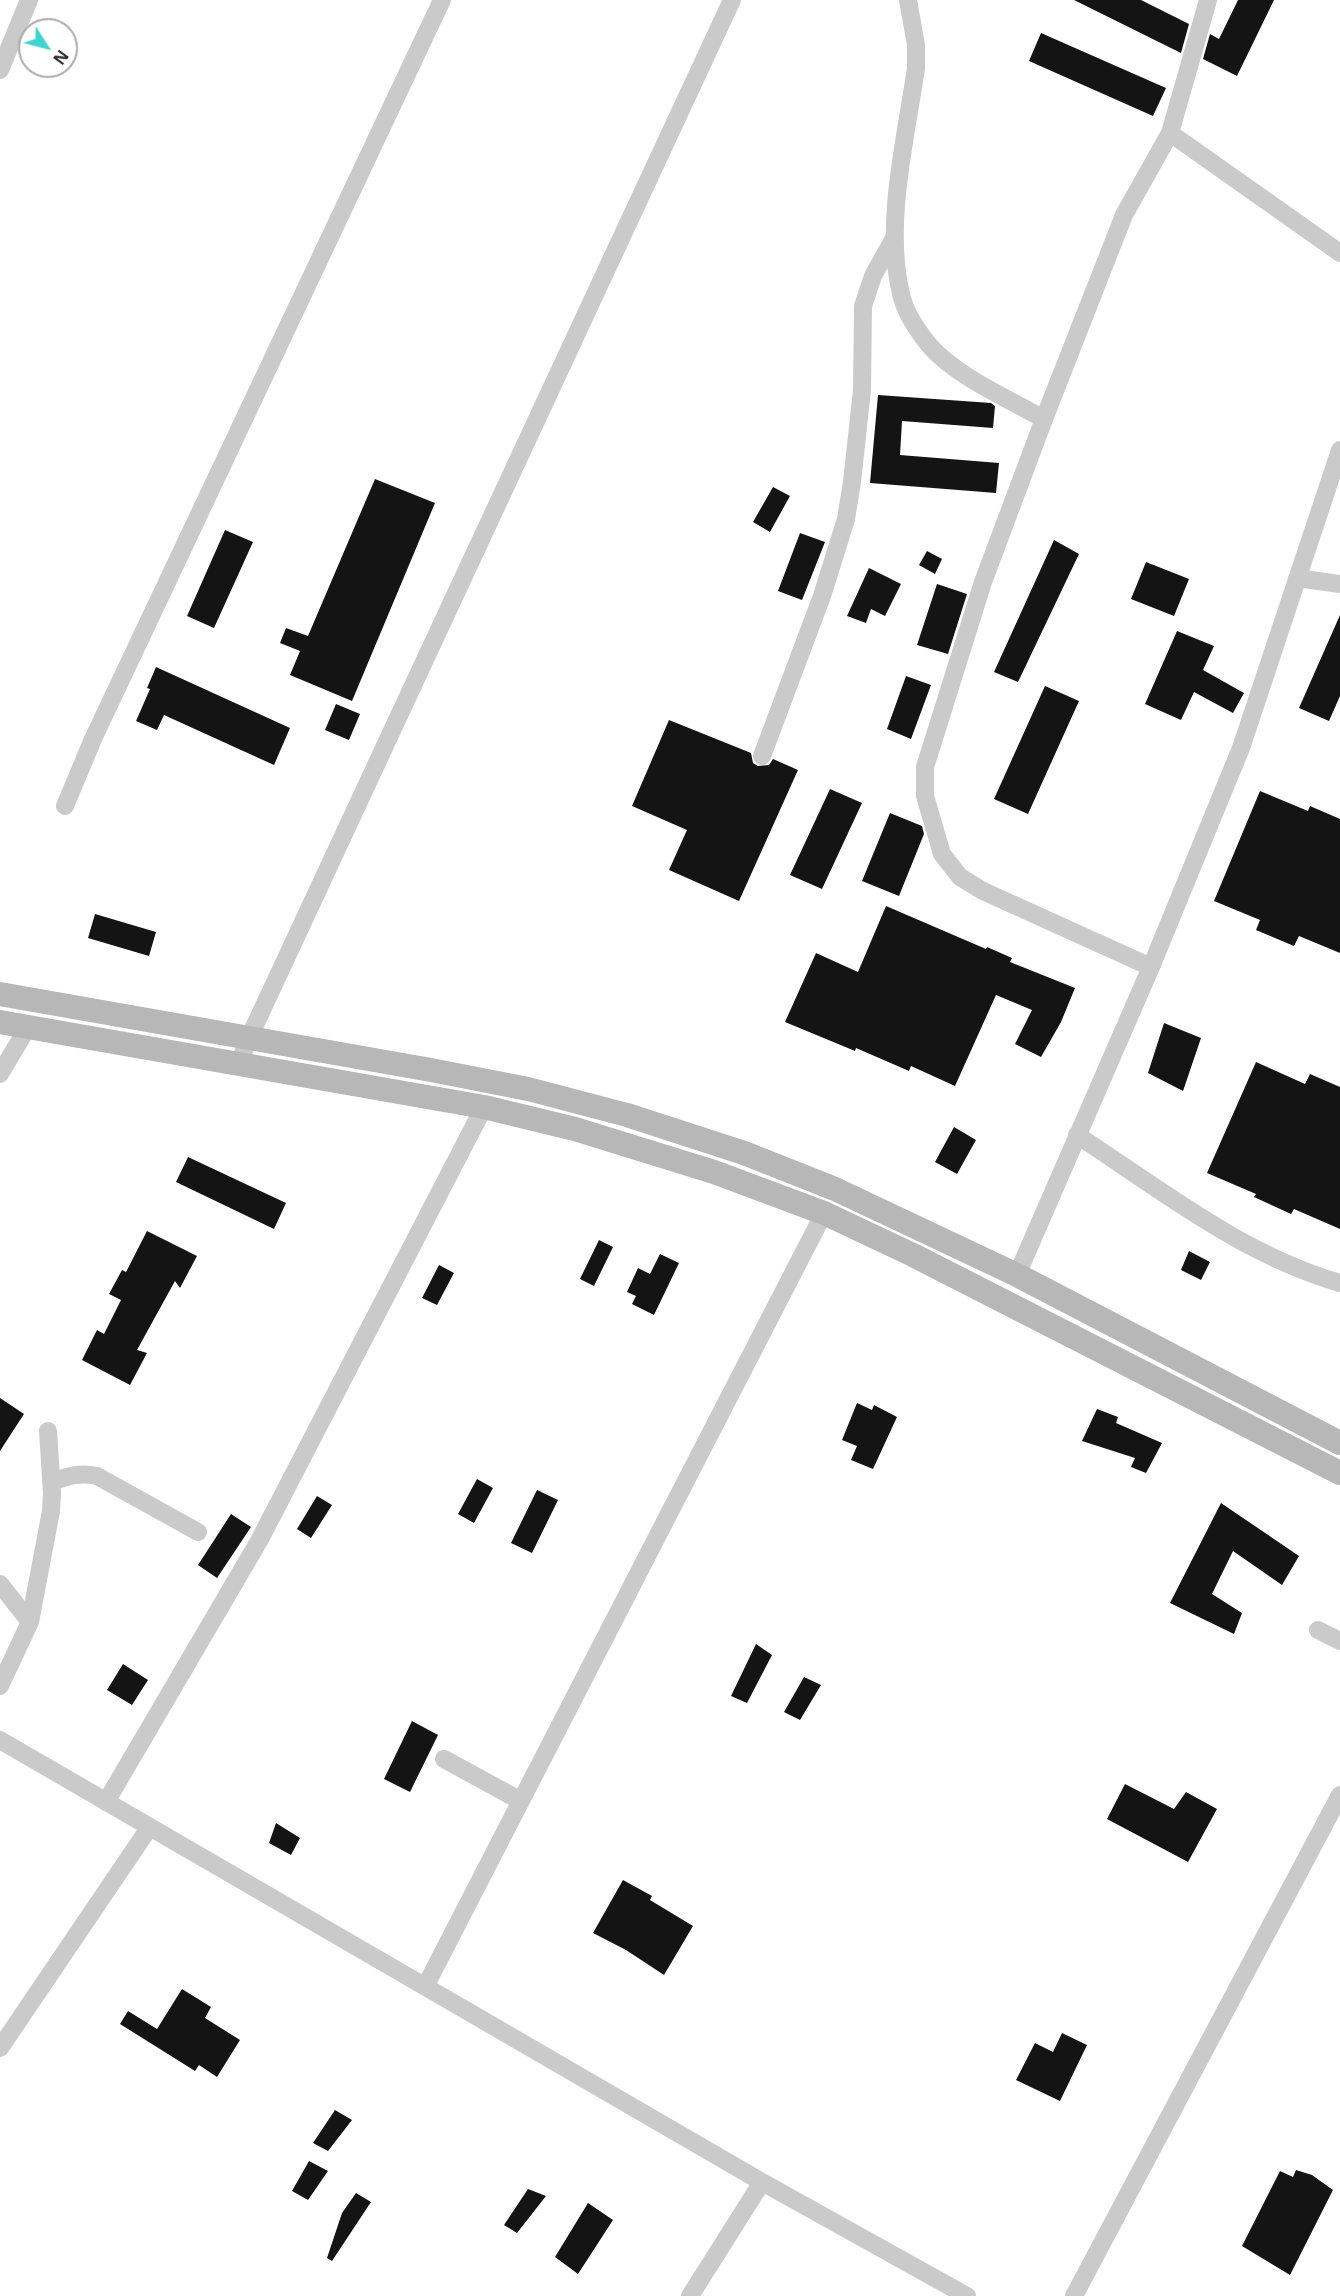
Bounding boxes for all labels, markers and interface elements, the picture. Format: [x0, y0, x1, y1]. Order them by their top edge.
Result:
north arrow [18, 18, 78, 78]
text: N [48, 46, 74, 69]

